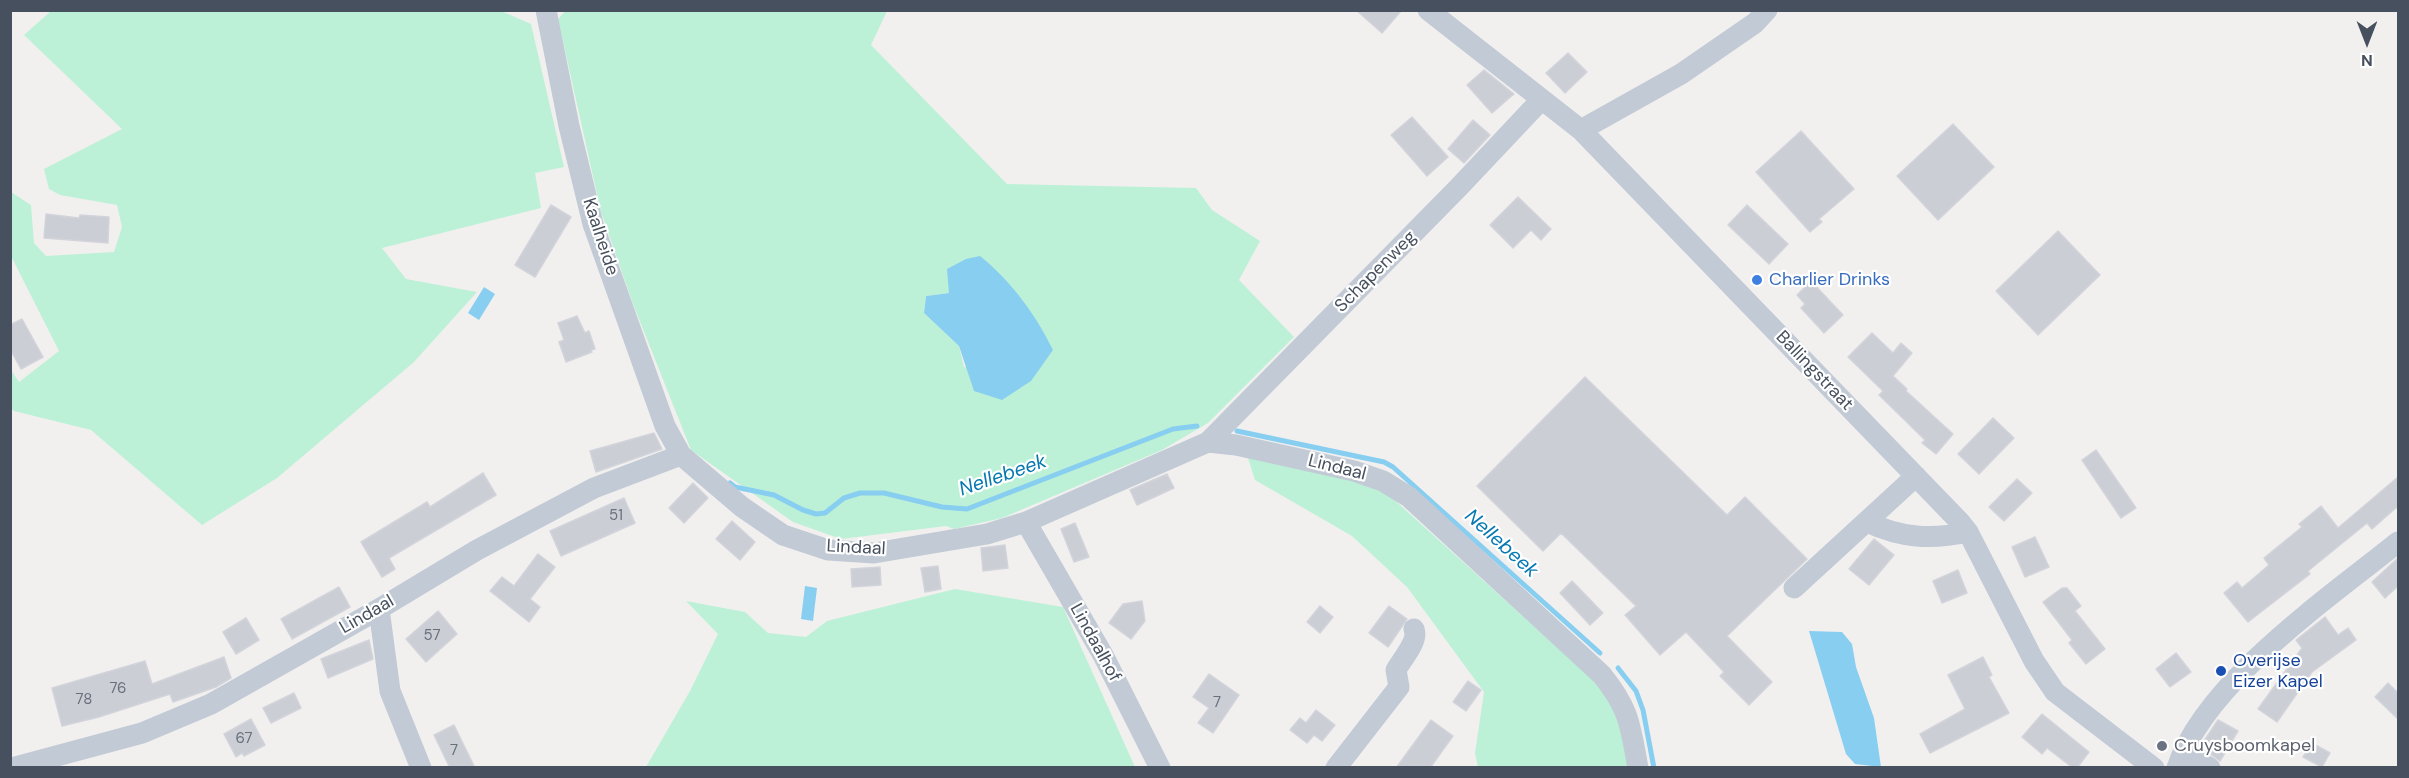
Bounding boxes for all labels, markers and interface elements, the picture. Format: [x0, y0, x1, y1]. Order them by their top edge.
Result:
north arrow [2337, 12, 2397, 72]
text: N [2361, 50, 2373, 71]
street label: Kaalheide [577, 196, 623, 278]
street label: Schapenweg [1331, 227, 1421, 317]
place label: Charlier Drinks [1769, 269, 1890, 291]
marker: Charlier Drinks [1750, 273, 1764, 287]
street label: Ballingstraat [1771, 327, 1857, 415]
water label: Nellebeek [956, 450, 1050, 502]
street label: Lindaal [1306, 450, 1368, 486]
water label: Nellebeek [1459, 505, 1543, 583]
house number: 51 [609, 507, 623, 525]
street label: Lindaal [826, 536, 886, 560]
street label: Lindaal [336, 591, 398, 639]
street label: Lindaalhof [1065, 600, 1125, 686]
house number: 57 [424, 627, 440, 645]
place label: Overijse Eizer Kapel [2233, 650, 2323, 692]
marker: Overijse Eizer Kapel [2214, 664, 2228, 678]
house number: 76 [109, 680, 127, 698]
house number: 78 [76, 691, 92, 709]
house number: 7 [1213, 694, 1221, 712]
house number: 67 [235, 730, 253, 748]
place label: Cruysboomkapel [2174, 735, 2315, 757]
marker: Cruysboomkapel [2155, 739, 2169, 753]
house number: 7 [450, 742, 458, 760]

